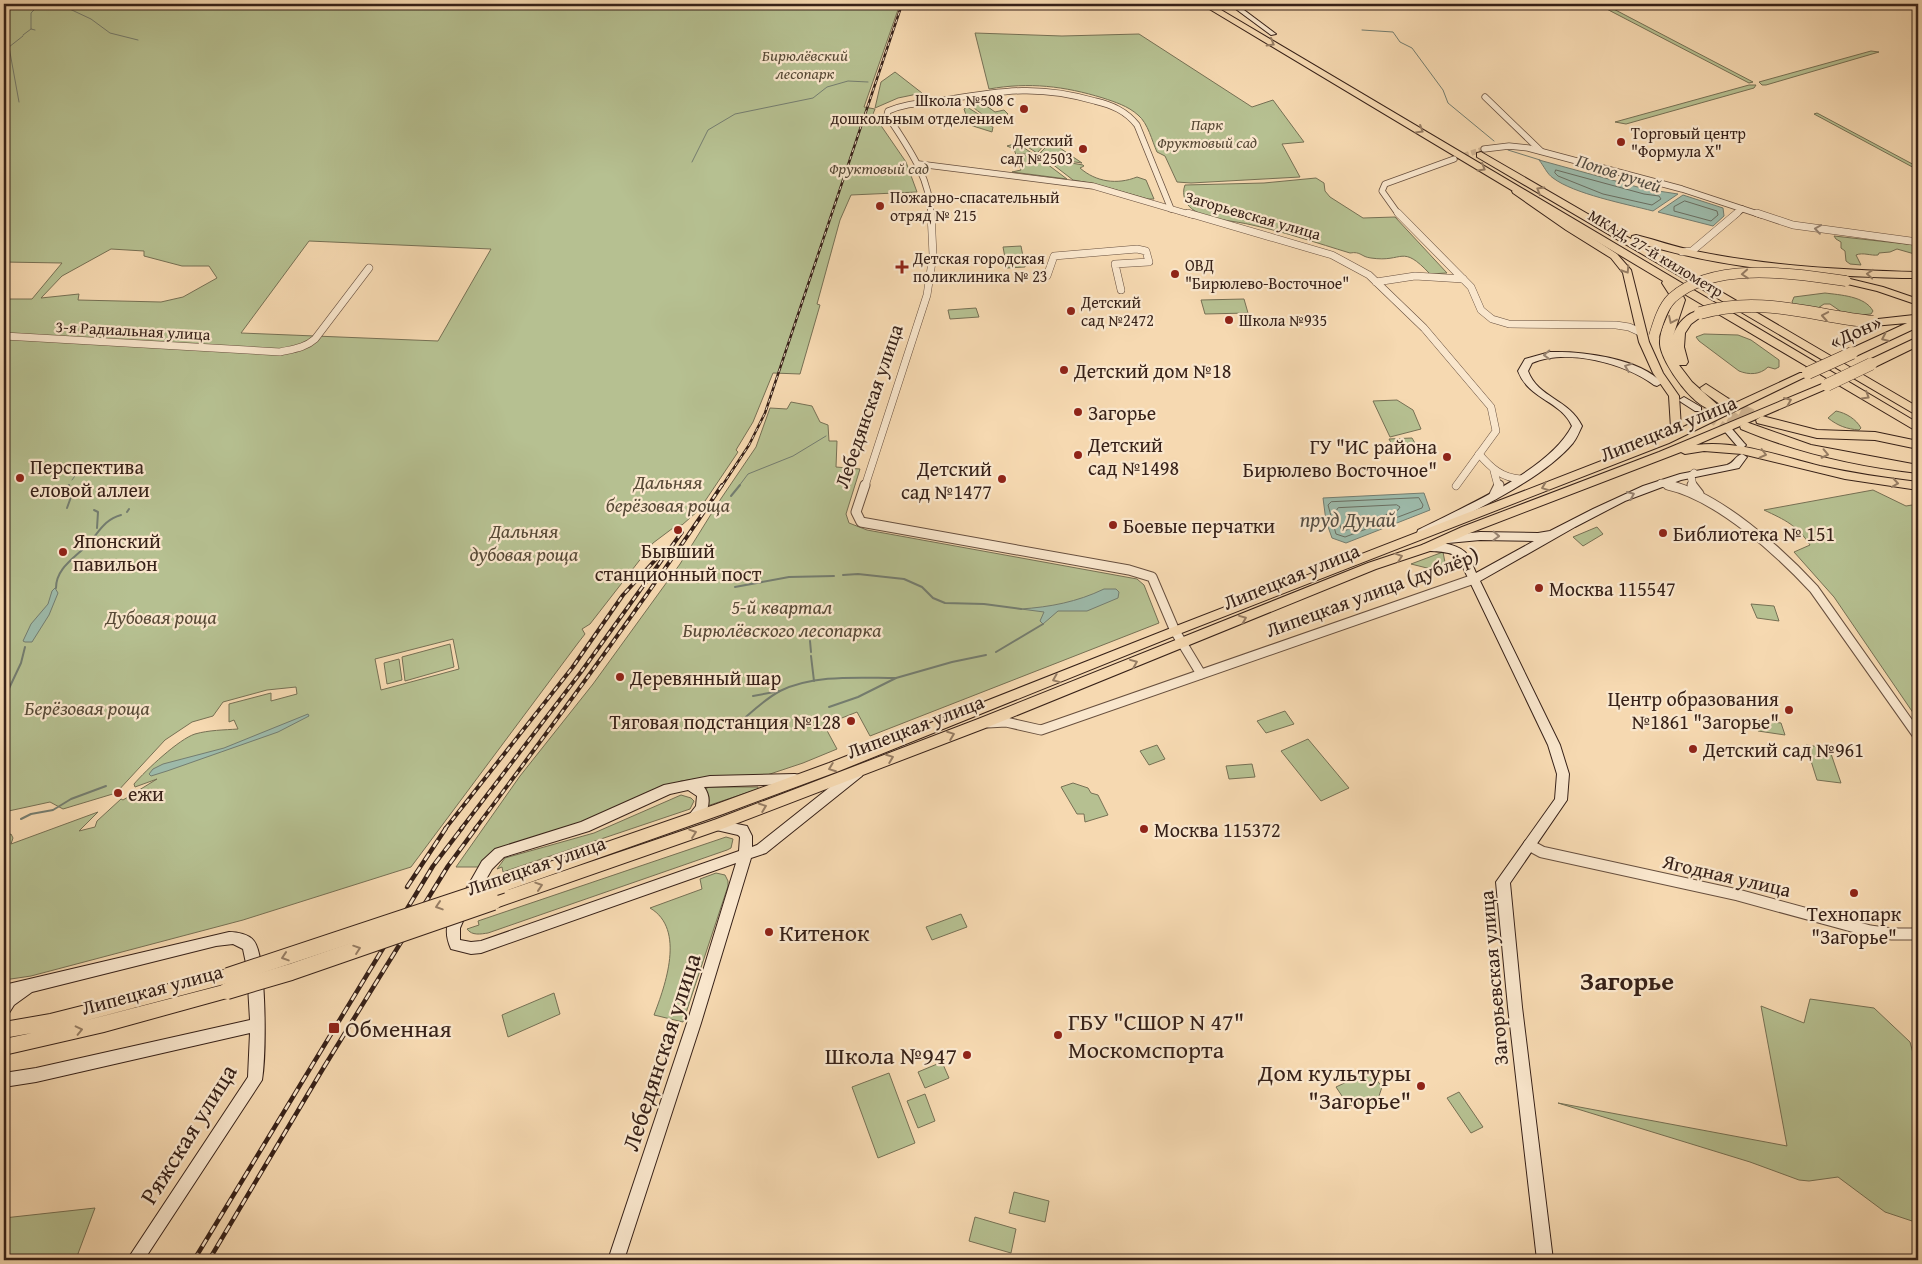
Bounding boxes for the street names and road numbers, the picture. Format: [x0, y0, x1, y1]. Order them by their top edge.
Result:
street label: Загорьевская улица [1182, 184, 1324, 246]
street label: МКАД, 27-й километр [1584, 203, 1728, 303]
street label: «Дон» [1824, 307, 1886, 355]
street label: 3-я Радиальная улица [55, 314, 211, 346]
street label: Лебедянская улица [826, 320, 910, 492]
street label: Липецкая улица [1595, 387, 1741, 469]
street label: Липецкая улица [1218, 535, 1364, 617]
street label: Липецкая улица (дублёр) [1261, 540, 1483, 644]
street label: Липецкая улица [842, 686, 988, 766]
street label: Липецкая улица [463, 828, 610, 902]
street label: Ягодная улица [1659, 846, 1794, 904]
street label: Загорьевская улица [1471, 889, 1515, 1067]
street label: Лебедянская улица [613, 948, 710, 1155]
street label: Липецкая улица [78, 956, 226, 1022]
street label: Ряжская улица [131, 1057, 245, 1211]

